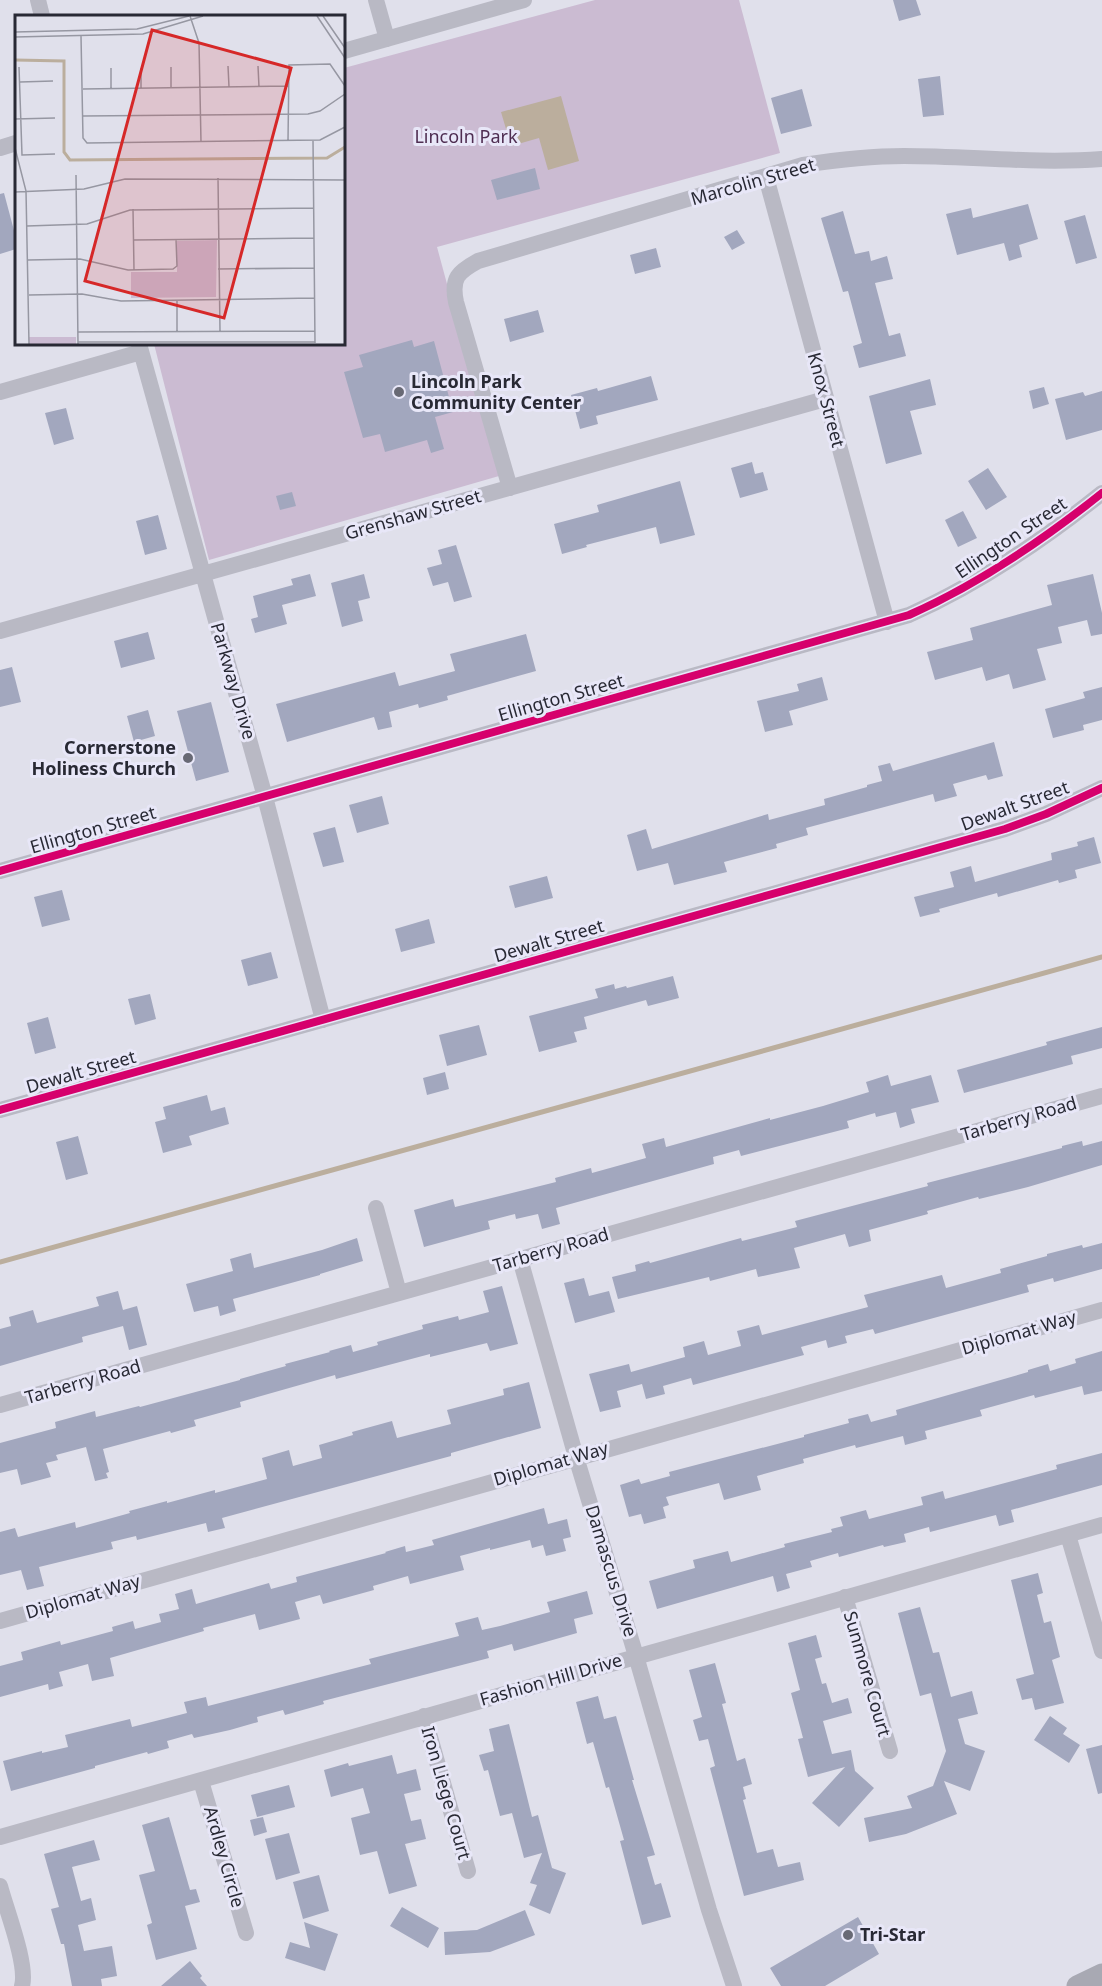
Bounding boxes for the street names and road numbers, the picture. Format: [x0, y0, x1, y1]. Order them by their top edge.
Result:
street label: Marcolin Street [688, 152, 818, 210]
street label: Knox Street [803, 350, 851, 450]
street label: Grenshaw Street [342, 483, 484, 545]
street label: Ellington Street [950, 491, 1071, 583]
street label: Parkway Drive [206, 619, 262, 742]
street label: Ellington Street [495, 668, 627, 726]
street label: Dewalt Street [957, 774, 1072, 836]
street label: Ellington Street [27, 800, 159, 858]
street label: Dewalt Street [491, 913, 607, 967]
street label: Dewalt Street [23, 1044, 139, 1098]
street label: Tarberry Road [958, 1090, 1079, 1146]
street label: Tarberry Road [490, 1221, 611, 1277]
street label: Diplomat Way [959, 1304, 1080, 1360]
street label: Tarberry Road [22, 1353, 143, 1409]
street label: Diplomat Way [491, 1435, 612, 1491]
street label: Damascus Drive [581, 1502, 643, 1639]
street label: Diplomat Way [23, 1568, 144, 1624]
street label: Sunmore Court [839, 1608, 897, 1740]
street label: Fashion Hill Drive [477, 1647, 625, 1711]
street label: Iron Liege Court [416, 1723, 478, 1863]
street label: Ardley Circle [199, 1803, 251, 1910]

